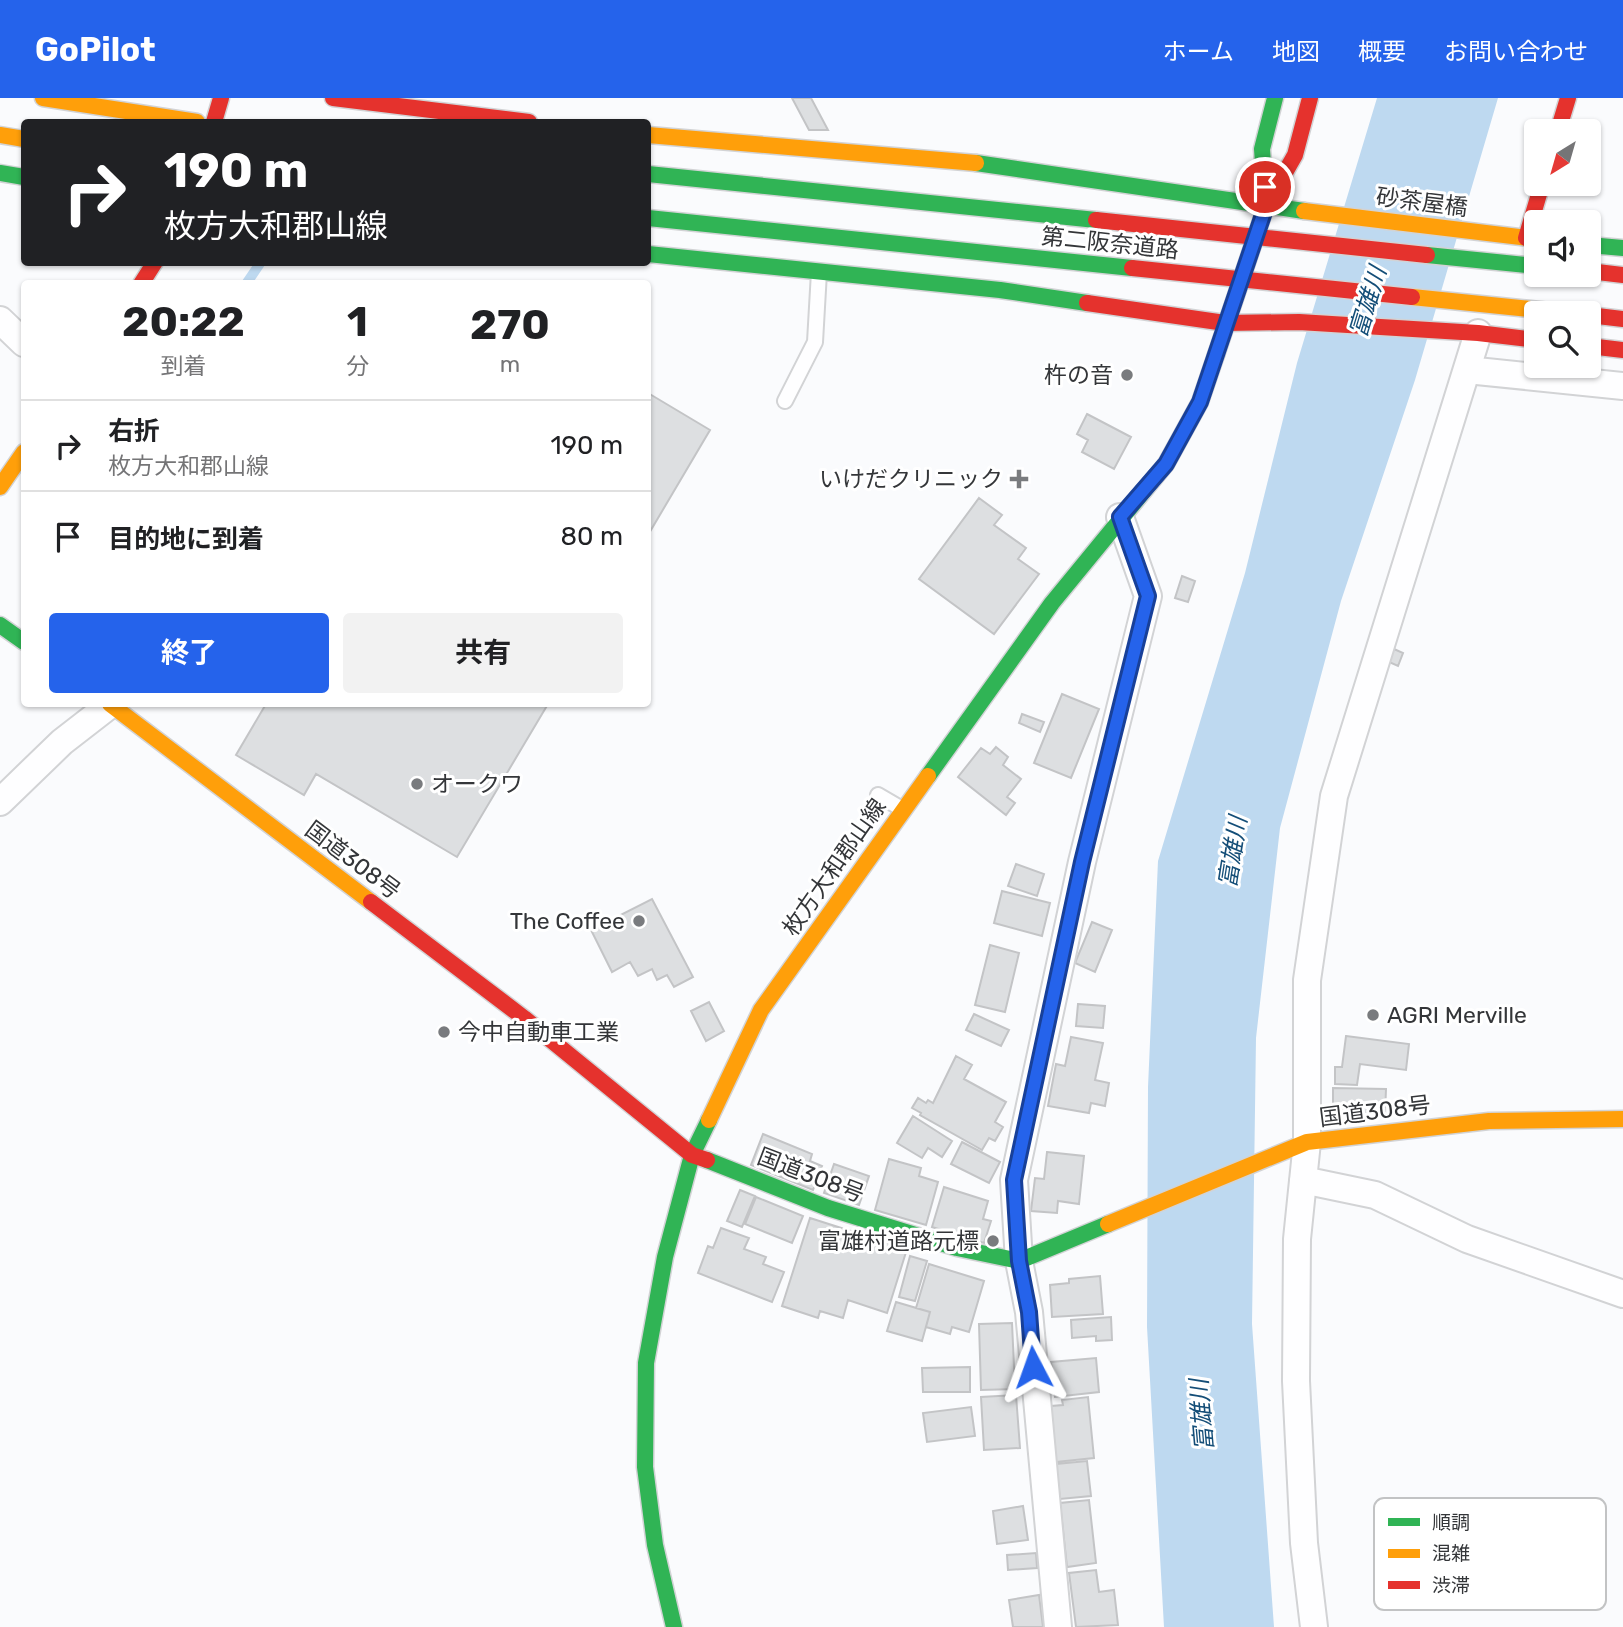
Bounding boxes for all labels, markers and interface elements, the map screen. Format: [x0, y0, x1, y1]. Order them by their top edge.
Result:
text: GoPilot [35, 30, 156, 69]
text: ホーム [1163, 38, 1234, 66]
text: 地図 [1272, 38, 1320, 66]
text: 概要 [1358, 38, 1406, 66]
text: お問い合わせ [1444, 38, 1588, 66]
north arrow [1524, 119, 1601, 196]
map controls [1524, 119, 1601, 378]
text: 190 m [164, 141, 308, 199]
icon: right [49, 147, 140, 238]
pin [1235, 157, 1295, 217]
icon: arrive [1246, 168, 1284, 206]
street label: 砂茶屋橋 [1375, 182, 1469, 222]
text: 枚方大和郡山線 [164, 207, 388, 245]
button: sound [1524, 210, 1601, 287]
street label: 第二阪奈道路 [1040, 222, 1180, 264]
water label: 富雄川 [1344, 261, 1393, 341]
text: 20:22 [122, 297, 245, 347]
text: 1 [347, 297, 368, 347]
text: 270 [470, 300, 550, 350]
button: search [1524, 301, 1601, 378]
text: m [500, 350, 520, 378]
text: 到着 [160, 352, 206, 380]
text: 分 [346, 352, 369, 380]
place label: 杵の音 [1044, 361, 1113, 389]
marker: 杵の音 [1119, 367, 1135, 383]
text: 右折 [108, 416, 160, 447]
icon: right [49, 427, 87, 465]
text: 190 m [550, 430, 623, 461]
text: 枚方大和郡山線 [108, 452, 269, 480]
place label: いけだクリニック [819, 465, 1003, 493]
marker: いけだクリニック [1009, 469, 1029, 489]
icon: arrive [49, 518, 87, 556]
text: 80 m [560, 521, 623, 552]
text: 目的地に到着 [108, 524, 264, 555]
button: 終了 [49, 613, 329, 693]
button: 共有 [343, 613, 623, 693]
place label: オークワ [431, 770, 523, 798]
marker: オークワ [409, 776, 425, 792]
street label: 枚方大和郡山線 [776, 793, 892, 941]
water label: 富雄川 [1214, 811, 1253, 890]
street label: 国道308号 [300, 815, 406, 905]
place label: The Coffee [510, 907, 625, 935]
marker: The Coffee [631, 913, 647, 929]
place label: AGRI Merville [1387, 1001, 1527, 1029]
marker: AGRI Merville [1365, 1007, 1381, 1023]
place label: 今中自動車工業 [458, 1018, 619, 1046]
marker: 今中自動車工業 [436, 1024, 452, 1040]
street label: 国道308号 [1318, 1090, 1432, 1132]
street label: 国道308号 [754, 1142, 868, 1208]
place label: 富雄村道路元標 [818, 1227, 979, 1255]
marker: 富雄村道路元標 [985, 1233, 1001, 1249]
position arrow [996, 1330, 1070, 1404]
water label: 富雄川 [1185, 1375, 1219, 1452]
legend [1374, 1498, 1606, 1610]
text: 順調 [1432, 1511, 1470, 1534]
text: 混雑 [1432, 1542, 1470, 1565]
text: 渋滞 [1432, 1574, 1470, 1597]

